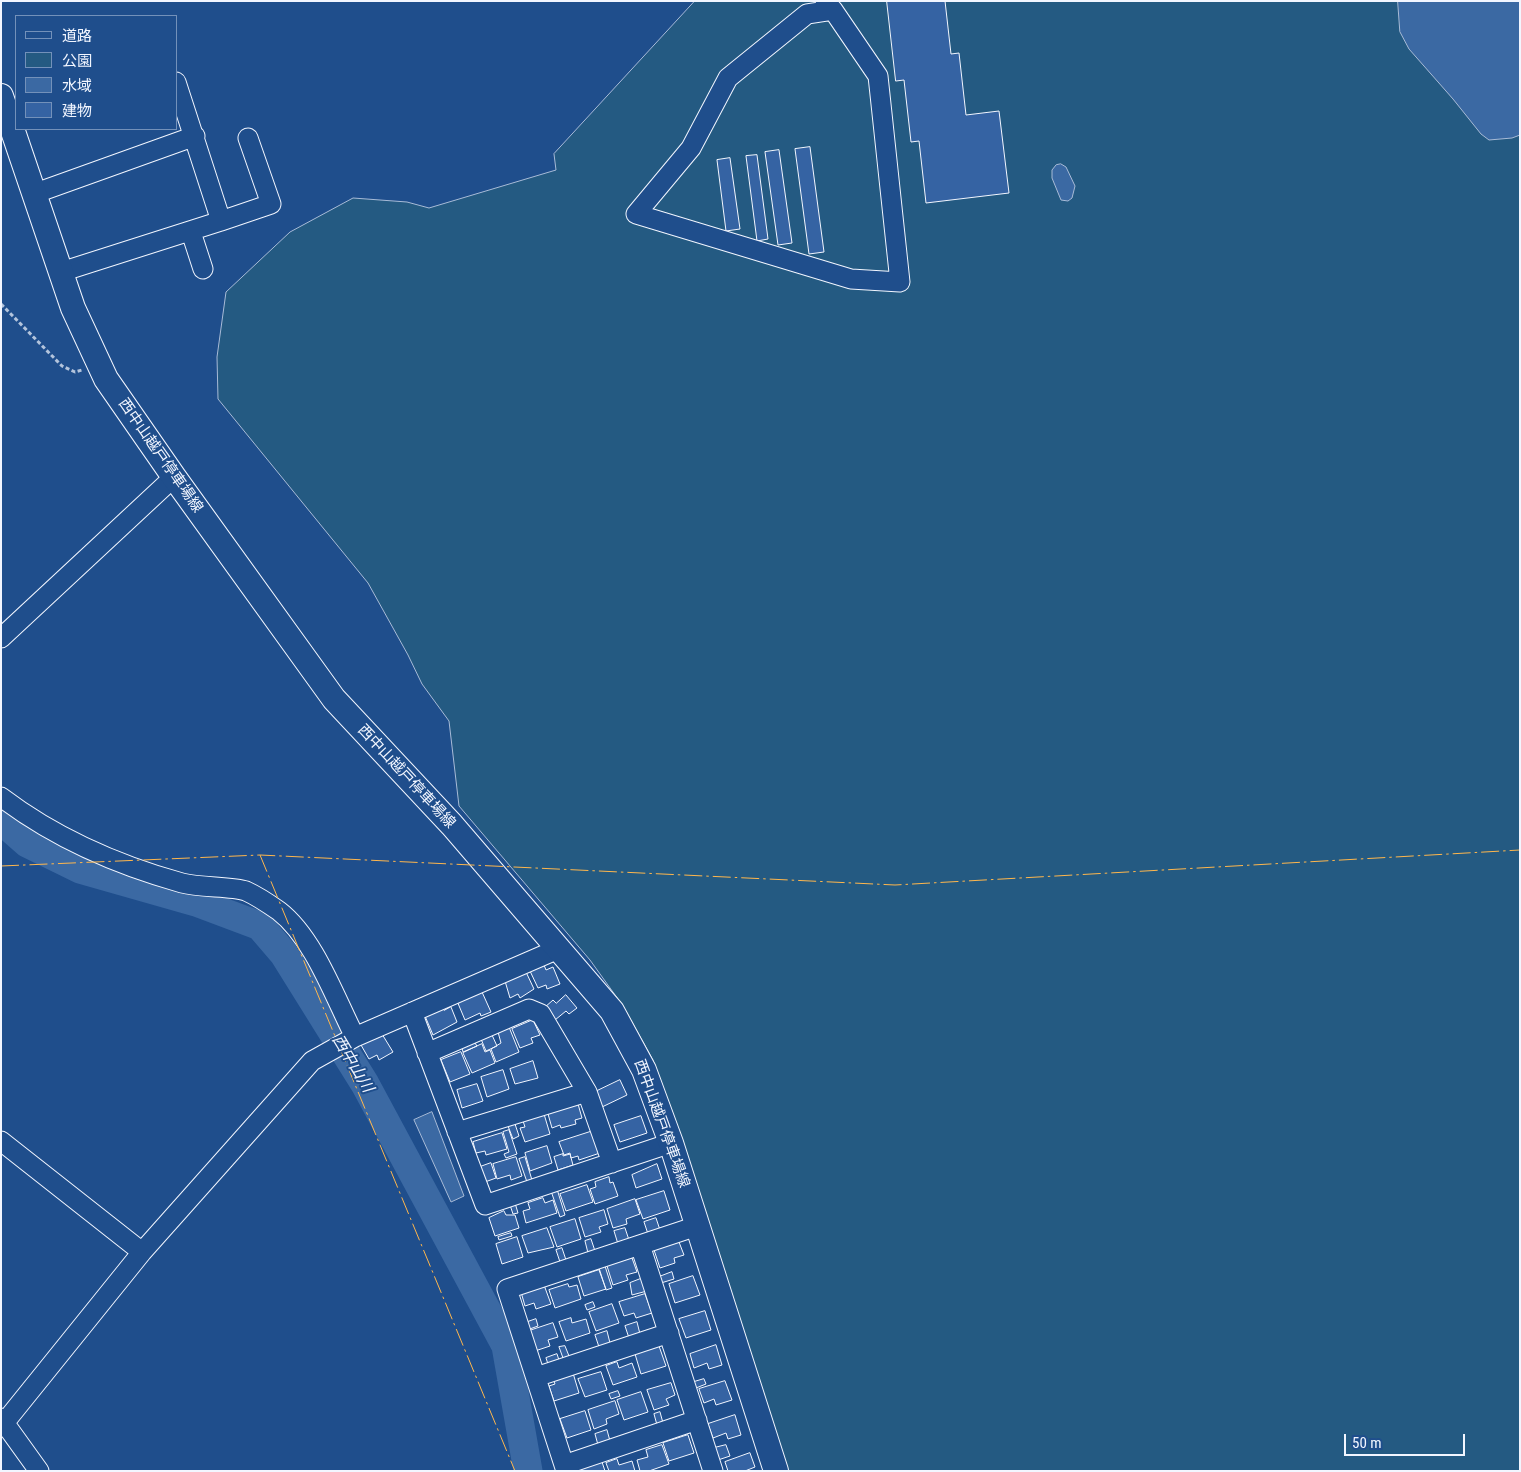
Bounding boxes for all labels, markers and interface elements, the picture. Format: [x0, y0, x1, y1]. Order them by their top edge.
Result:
legend [15, 15, 178, 130]
text: 道路 [62, 27, 92, 45]
text: 公園 [62, 52, 92, 70]
text: 水域 [62, 77, 92, 95]
text: 建物 [62, 102, 92, 120]
street label: 西中山越戸停車場線 [114, 396, 206, 516]
street label: 西中山越戸停車場線 [353, 721, 459, 833]
water label: 西中山川 [327, 1032, 377, 1096]
street label: 西中山越戸停車場線 [629, 1057, 693, 1191]
scale bar [1346, 1424, 1467, 1456]
text: 50 m [1352, 1434, 1382, 1452]

